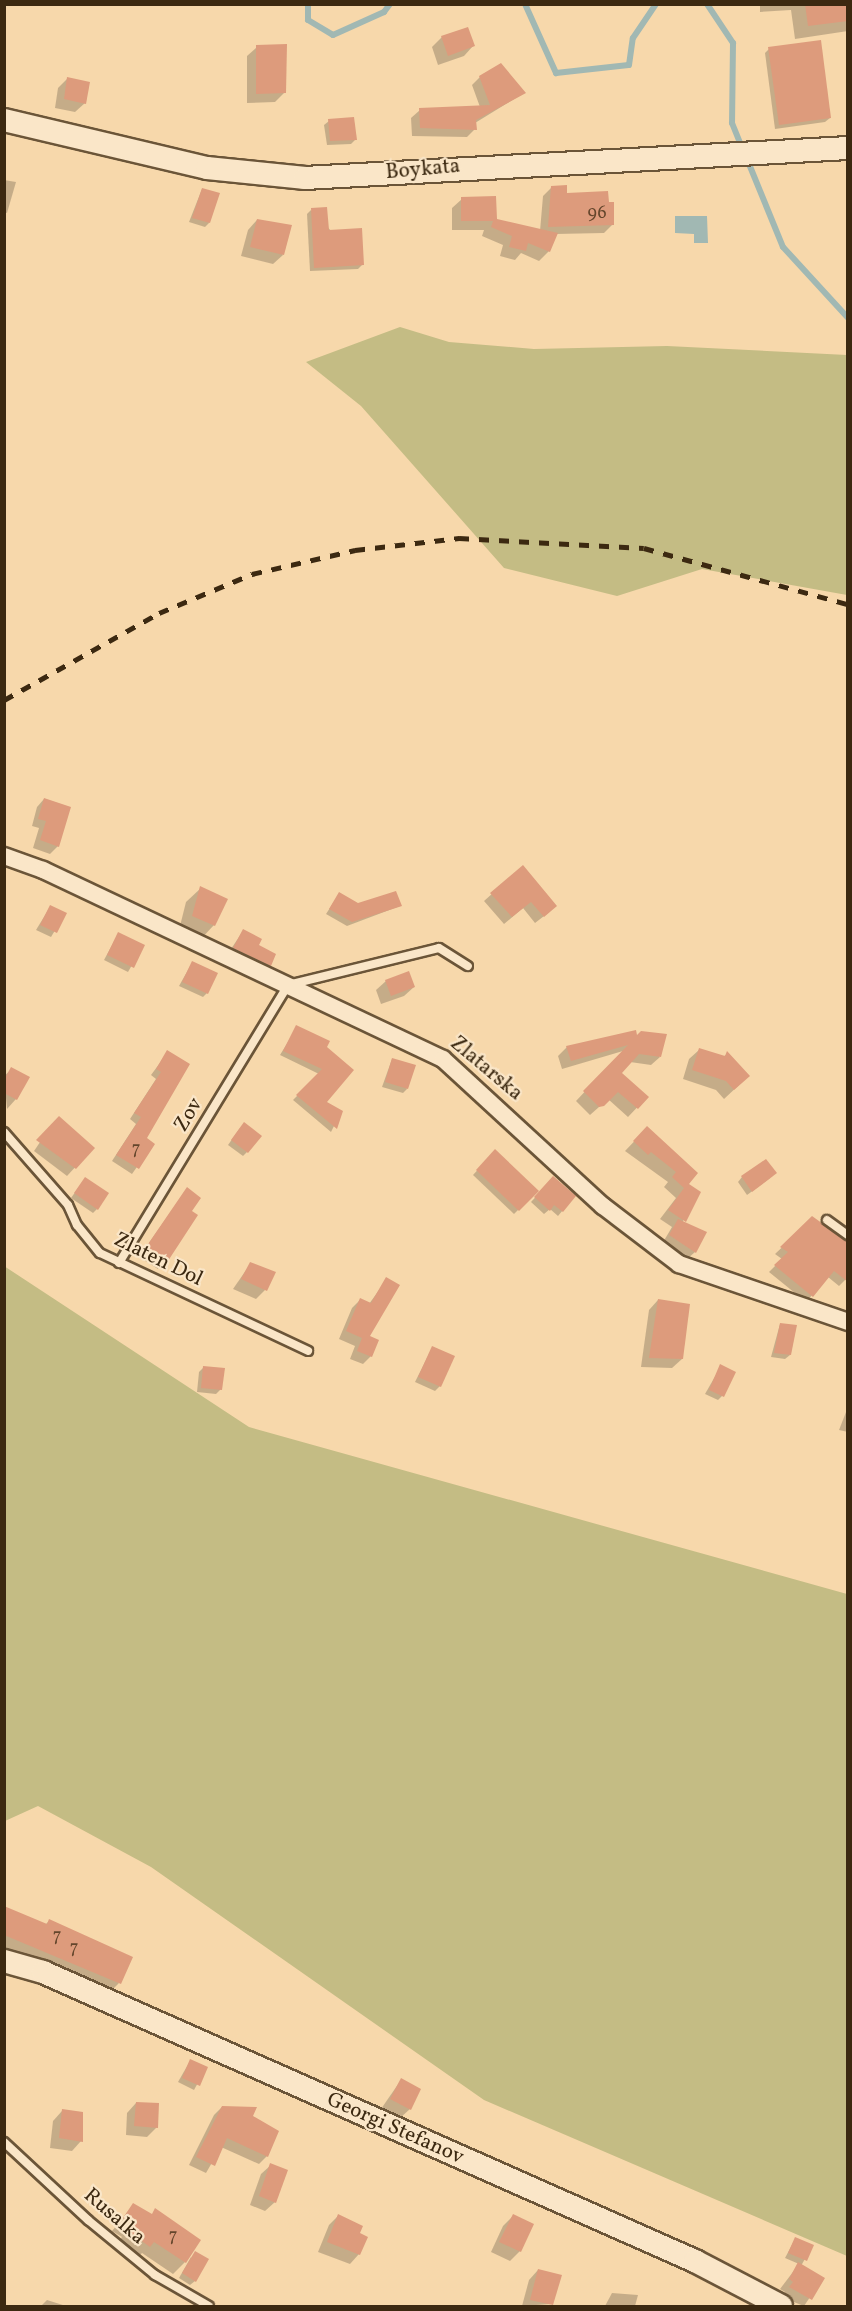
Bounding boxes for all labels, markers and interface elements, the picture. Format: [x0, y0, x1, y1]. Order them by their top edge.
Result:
street label: Boykata [385, 154, 461, 186]
house number: 96 [587, 203, 607, 225]
street label: Zlatarska [445, 1031, 527, 1107]
street label: Zov [169, 1093, 209, 1137]
house number: 7 [132, 1139, 140, 1161]
street label: Zlaten Dol [109, 1228, 207, 1292]
house number: 7 [53, 1926, 61, 1948]
house number: 7 [70, 1938, 78, 1960]
street label: Georgi Stefanov [323, 2088, 467, 2170]
street label: Rusalka [78, 2183, 150, 2251]
house number: 7 [169, 2226, 177, 2248]

